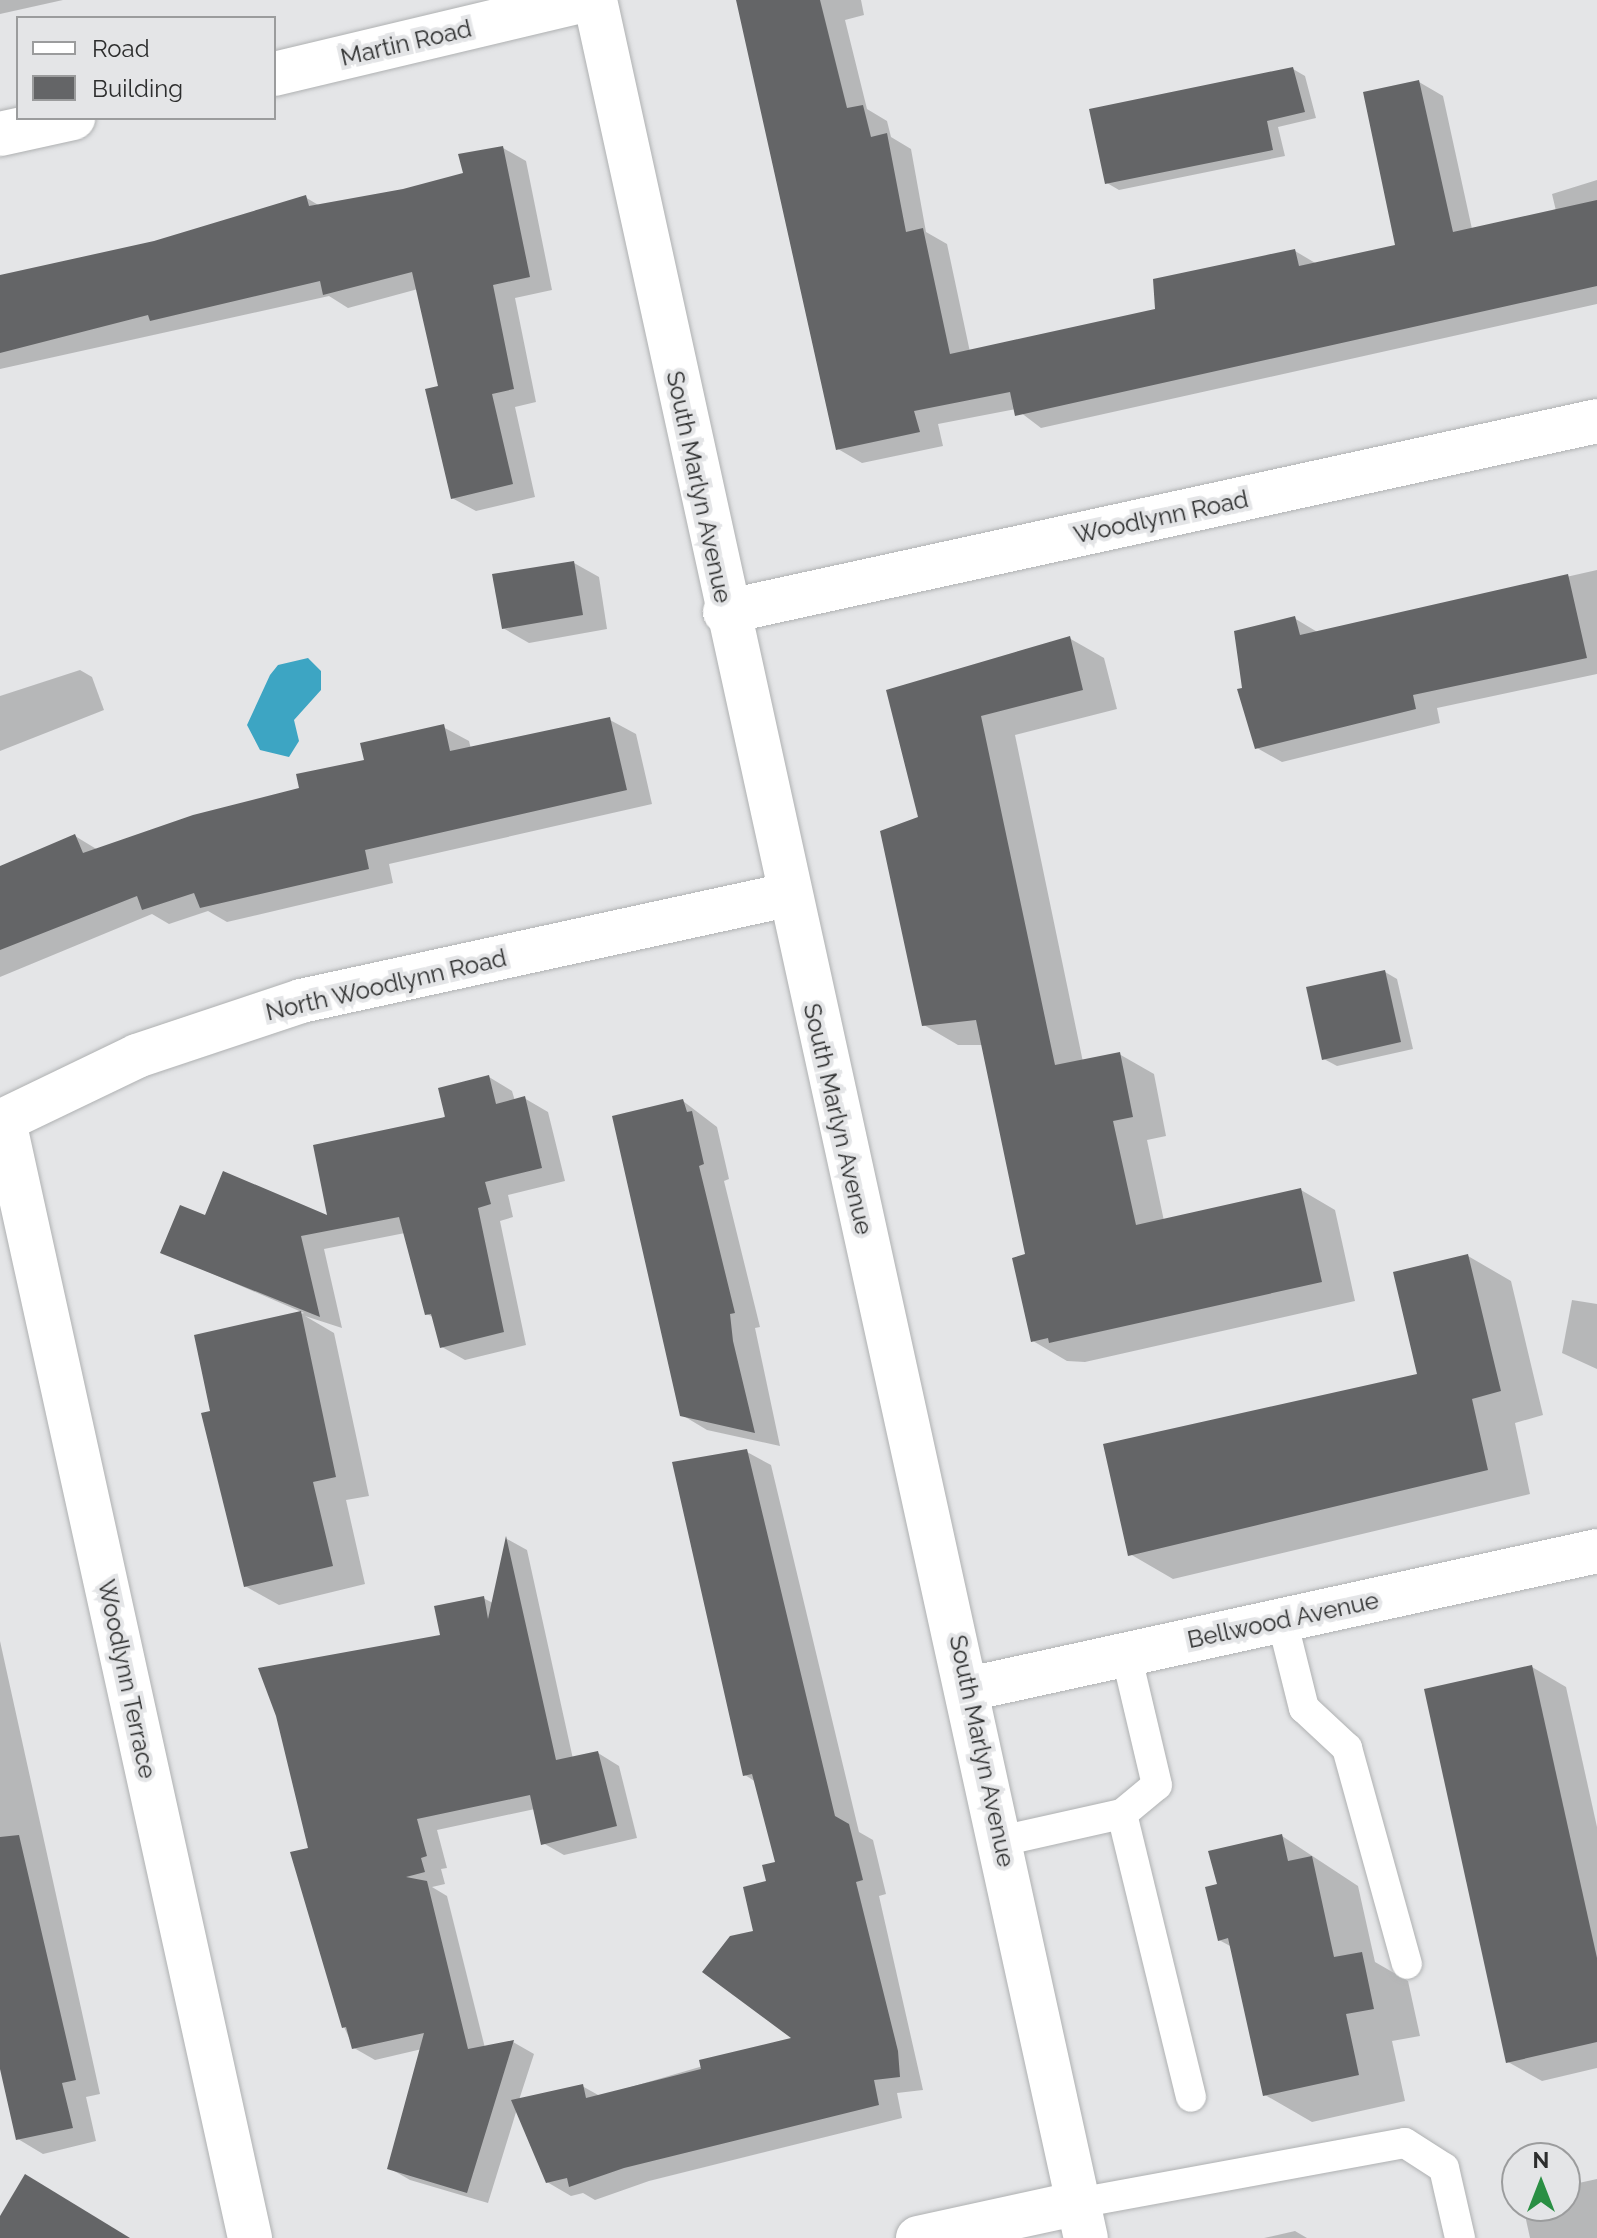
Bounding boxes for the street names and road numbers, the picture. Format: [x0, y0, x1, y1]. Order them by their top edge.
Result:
street label: Martin Road [338, 14, 474, 72]
street label: South Marlyn Avenue [660, 368, 738, 606]
street label: Woodlynn Road [1071, 484, 1251, 550]
street label: North Woodlynn Road [262, 943, 510, 1027]
street label: South Marlyn Avenue [797, 1000, 879, 1238]
street label: Woodlynn Terrace [92, 1577, 162, 1781]
street label: Bellwood Avenue [1184, 1586, 1382, 1654]
street label: South Marlyn Avenue [943, 1632, 1021, 1870]

